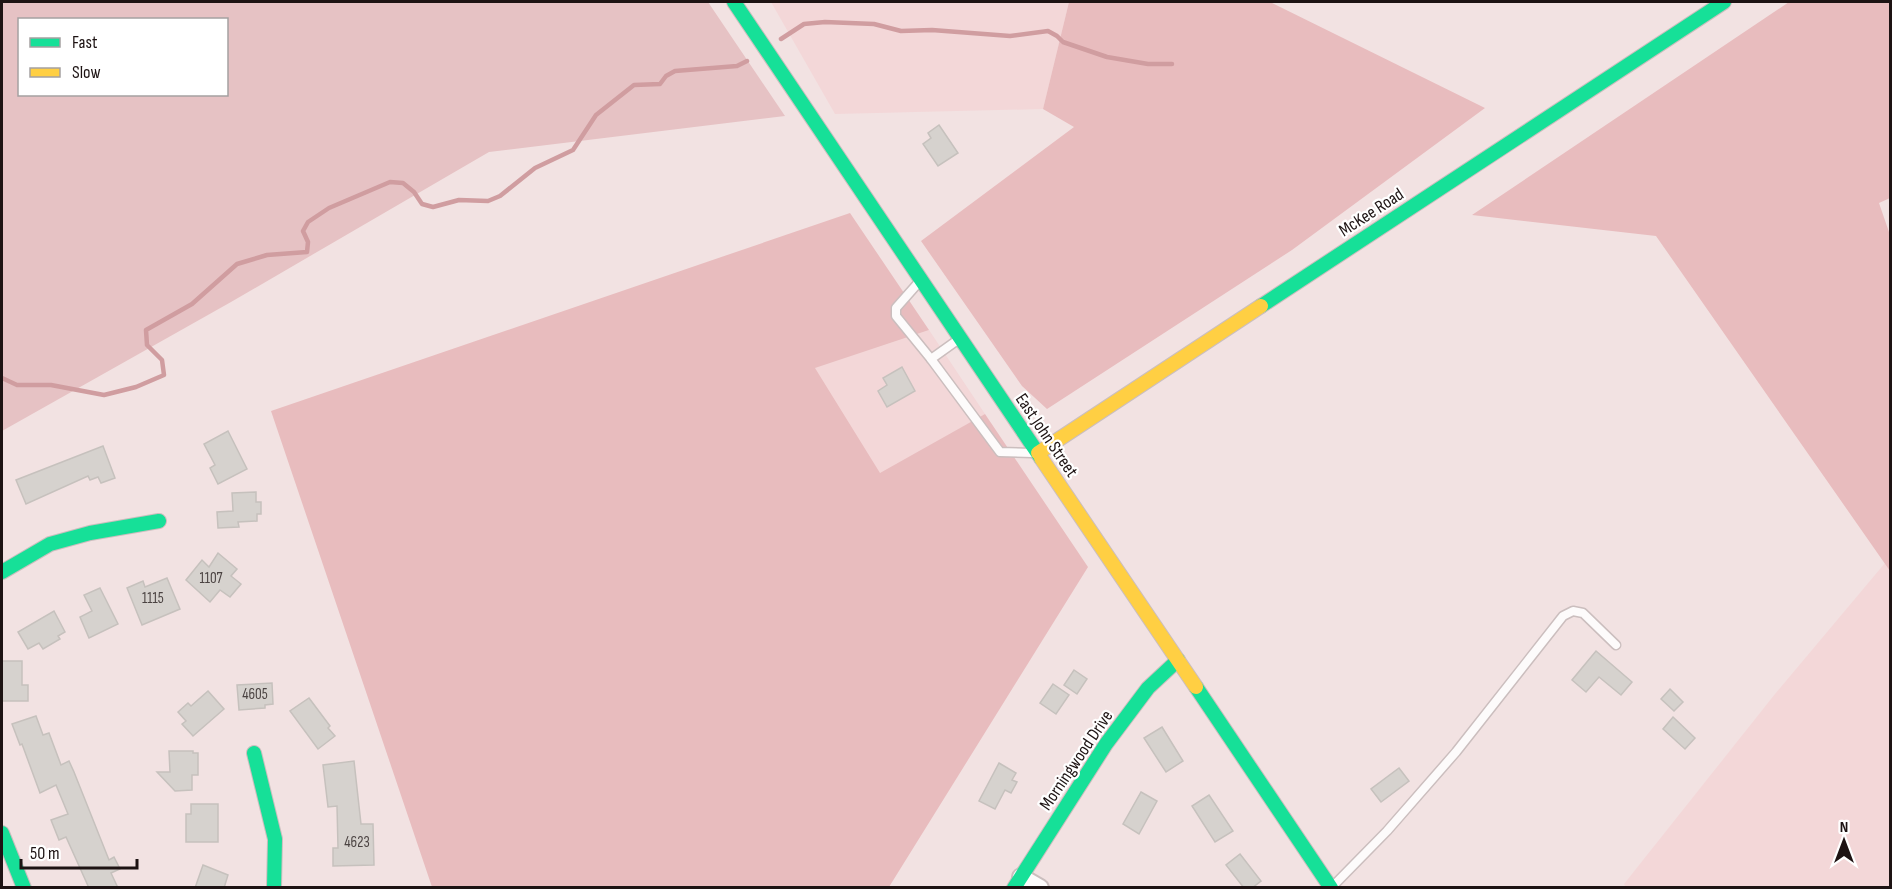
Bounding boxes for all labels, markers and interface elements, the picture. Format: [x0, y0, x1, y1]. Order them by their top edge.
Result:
legend [18, 18, 228, 96]
text: Fast [72, 32, 98, 53]
text: Slow [72, 62, 101, 83]
street label: McKee Road [1335, 184, 1408, 241]
street label: East John Street [1011, 389, 1082, 481]
house number: 1107 [199, 569, 223, 588]
house number: 1115 [142, 589, 164, 608]
house number: 4605 [242, 685, 268, 704]
street label: Morningwood Drive [1035, 706, 1118, 814]
north arrow [1814, 811, 1874, 871]
text: N [1840, 818, 1848, 837]
scale bar [21, 832, 136, 870]
house number: 4623 [344, 833, 370, 852]
text: 50 m [30, 843, 60, 864]

